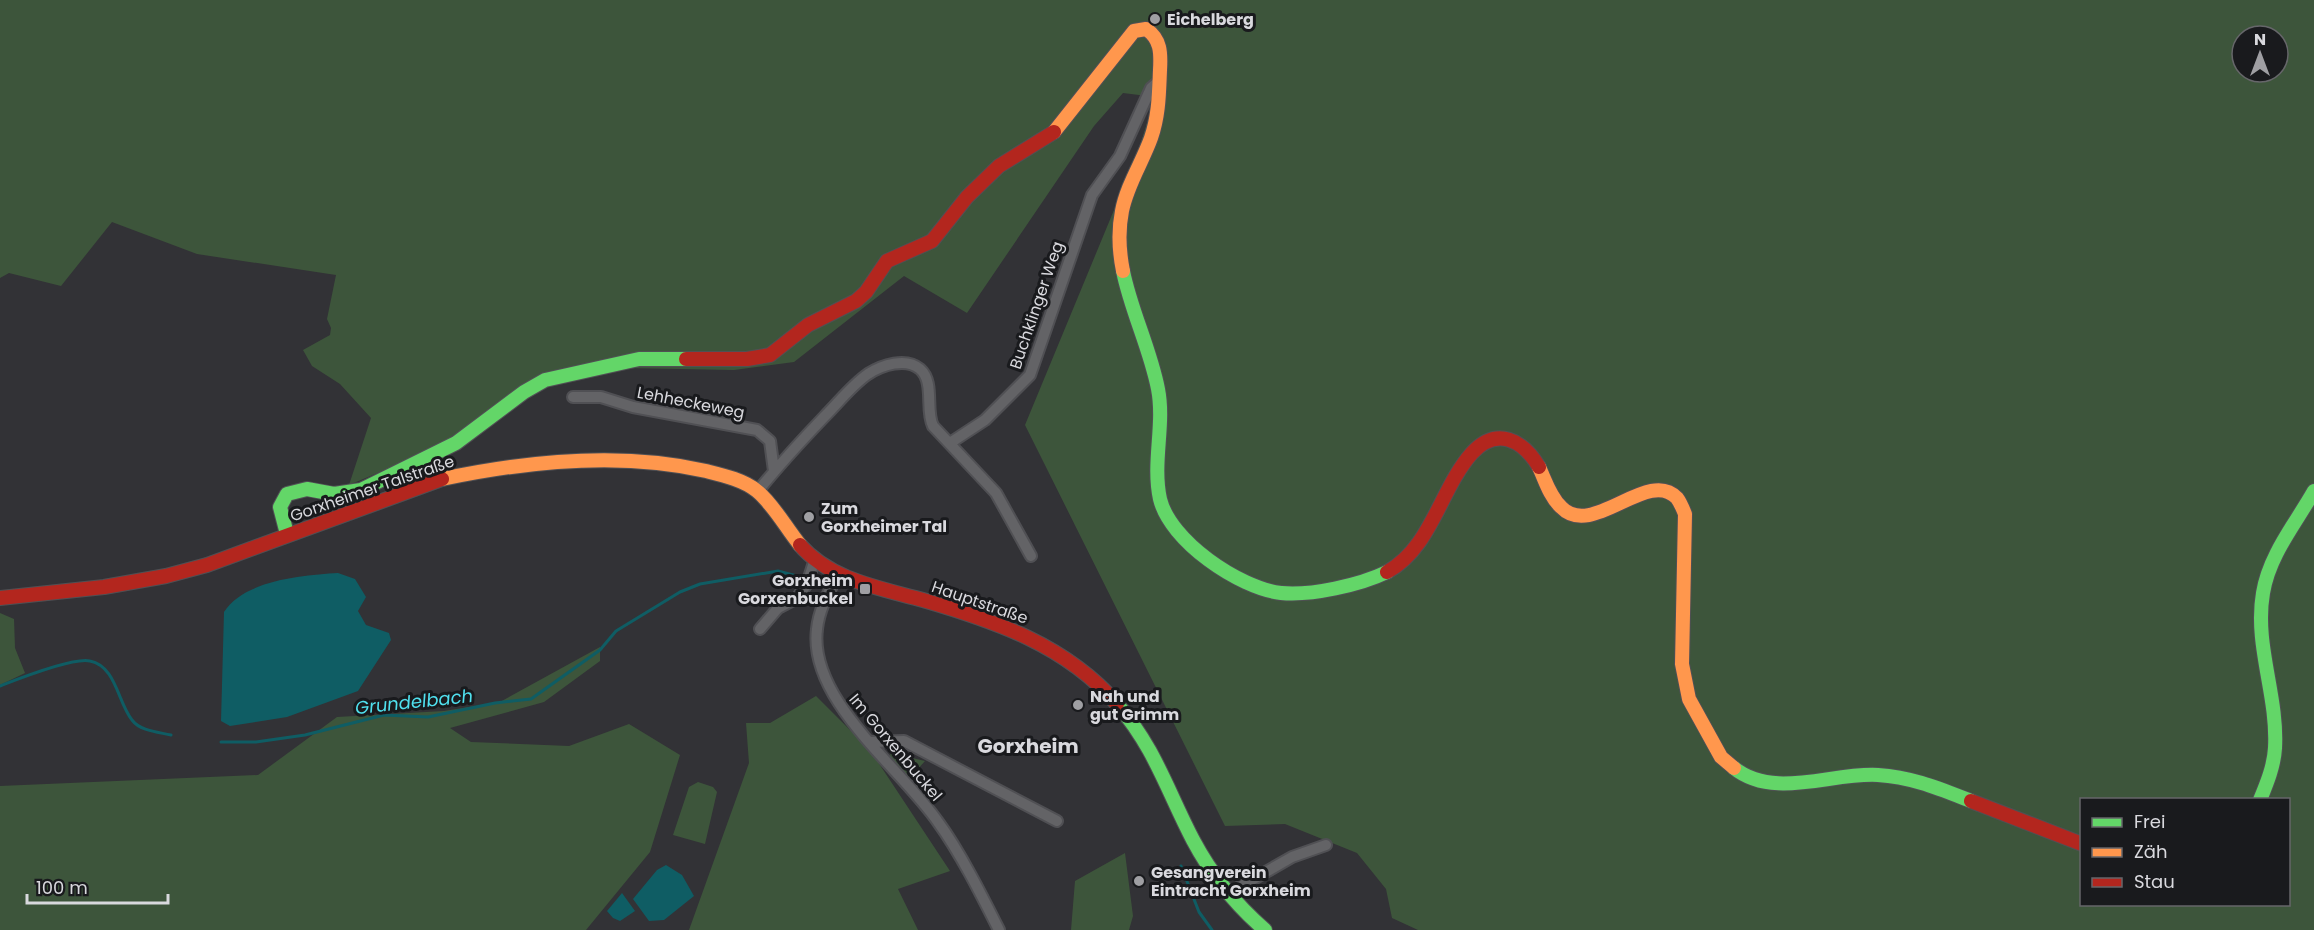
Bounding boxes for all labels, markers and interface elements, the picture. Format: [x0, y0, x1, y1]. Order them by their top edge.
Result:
place label: Eichelberg [1167, 8, 1254, 31]
marker: Eichelberg [1148, 12, 1162, 26]
north arrow [2230, 24, 2290, 84]
text: N [2254, 28, 2266, 51]
street label: Buchklinger Weg [1004, 238, 1069, 372]
street label: Lehheckeweg [635, 381, 747, 424]
street label: Gorxheimer Talstraße [287, 450, 457, 527]
place label: Zum Gorxheimer Tal [821, 497, 947, 538]
marker: Zum Gorxheimer Tal [802, 510, 816, 524]
place label: Gorxheim Gorxenbuckel [738, 569, 853, 610]
street label: Hauptstraße [929, 575, 1031, 630]
marker: Gorxheim Gorxenbuckel [858, 582, 872, 596]
water label: Grundelbach [354, 683, 474, 720]
place label: Nah und gut Grimm [1090, 685, 1179, 726]
street label: Im Gorxenbuckel [844, 689, 948, 806]
marker: Nah und gut Grimm [1071, 698, 1085, 712]
district label: Gorxheim [977, 732, 1079, 760]
legend [2080, 798, 2290, 906]
text: Frei [2134, 809, 2165, 834]
text: Zäh [2134, 839, 2167, 864]
place label: Gesangverein Eintracht Gorxheim [1151, 861, 1311, 902]
scale bar [27, 867, 168, 905]
text: Stau [2134, 869, 2175, 894]
marker: Gesangverein Eintracht Gorxheim [1132, 874, 1146, 888]
text: 100 m [36, 875, 88, 900]

